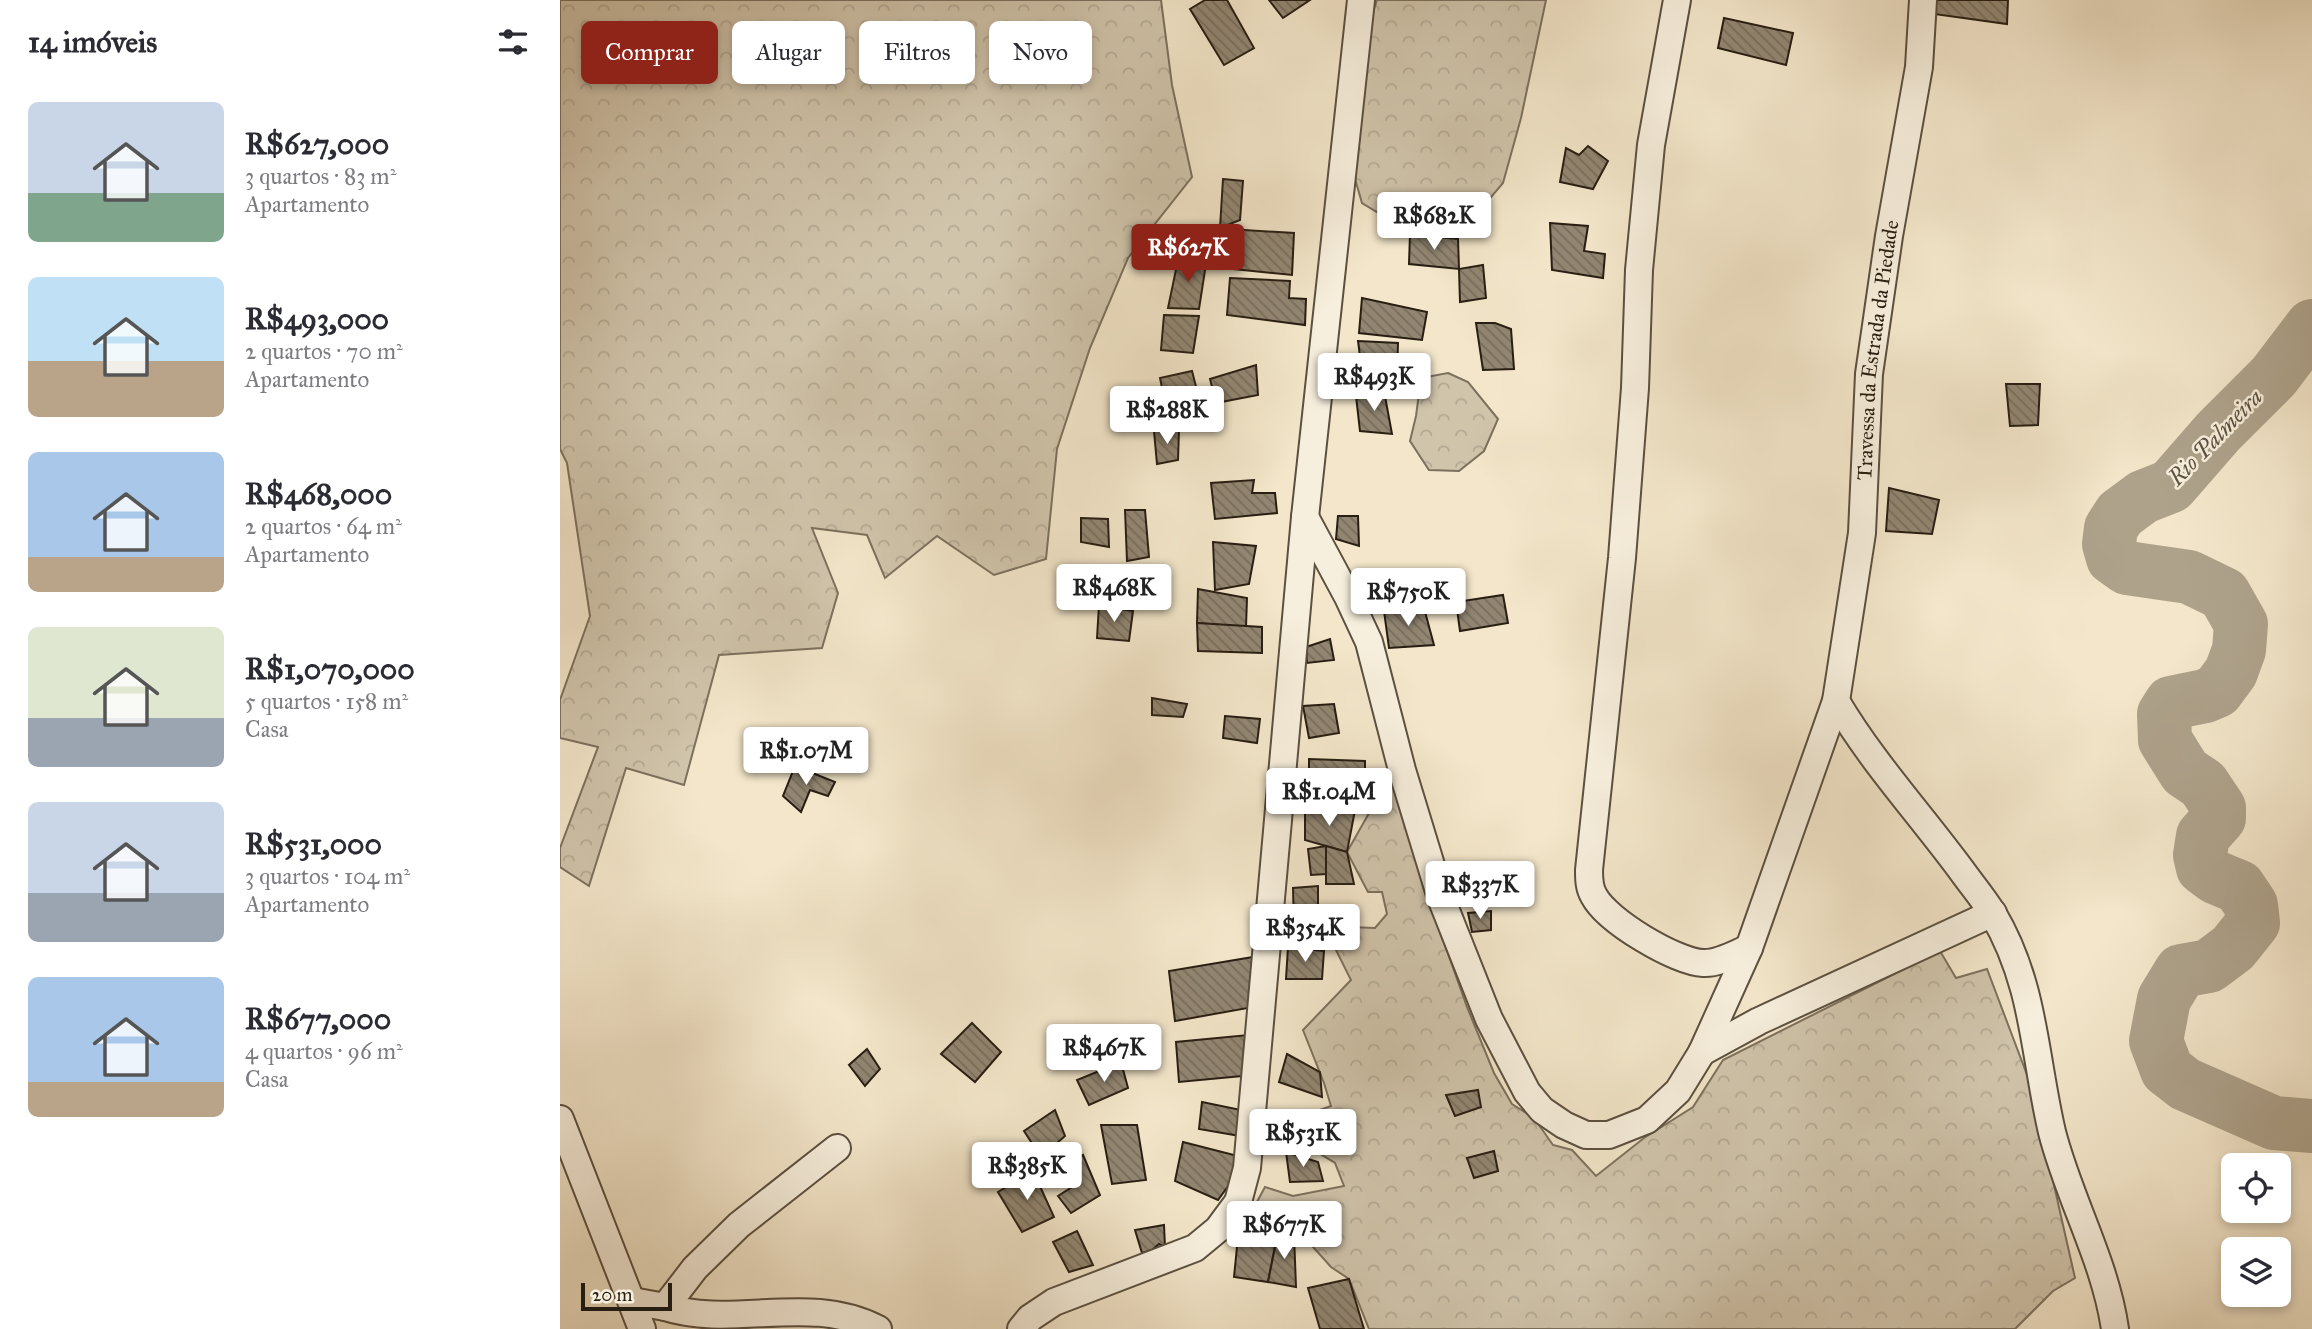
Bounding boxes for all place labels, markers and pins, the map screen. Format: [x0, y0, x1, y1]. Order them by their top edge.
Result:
pin: R$682K [1377, 192, 1491, 252]
pin: R$627K [1131, 224, 1245, 284]
pin: R$493K [1317, 354, 1431, 413]
pin: R$288K [1110, 386, 1224, 446]
pin: R$468K [1057, 564, 1171, 624]
pin: R$750K [1351, 568, 1465, 628]
pin: R$1.07M [741, 728, 871, 787]
pin: R$1.04M [1264, 768, 1394, 828]
pin: R$337K [1423, 862, 1537, 921]
pin: R$354K [1248, 904, 1362, 964]
pin: R$467K [1047, 1024, 1161, 1084]
pin: R$531K [1246, 1110, 1360, 1169]
pin: R$385K [970, 1142, 1084, 1202]
pin: R$677K [1227, 1202, 1341, 1261]

